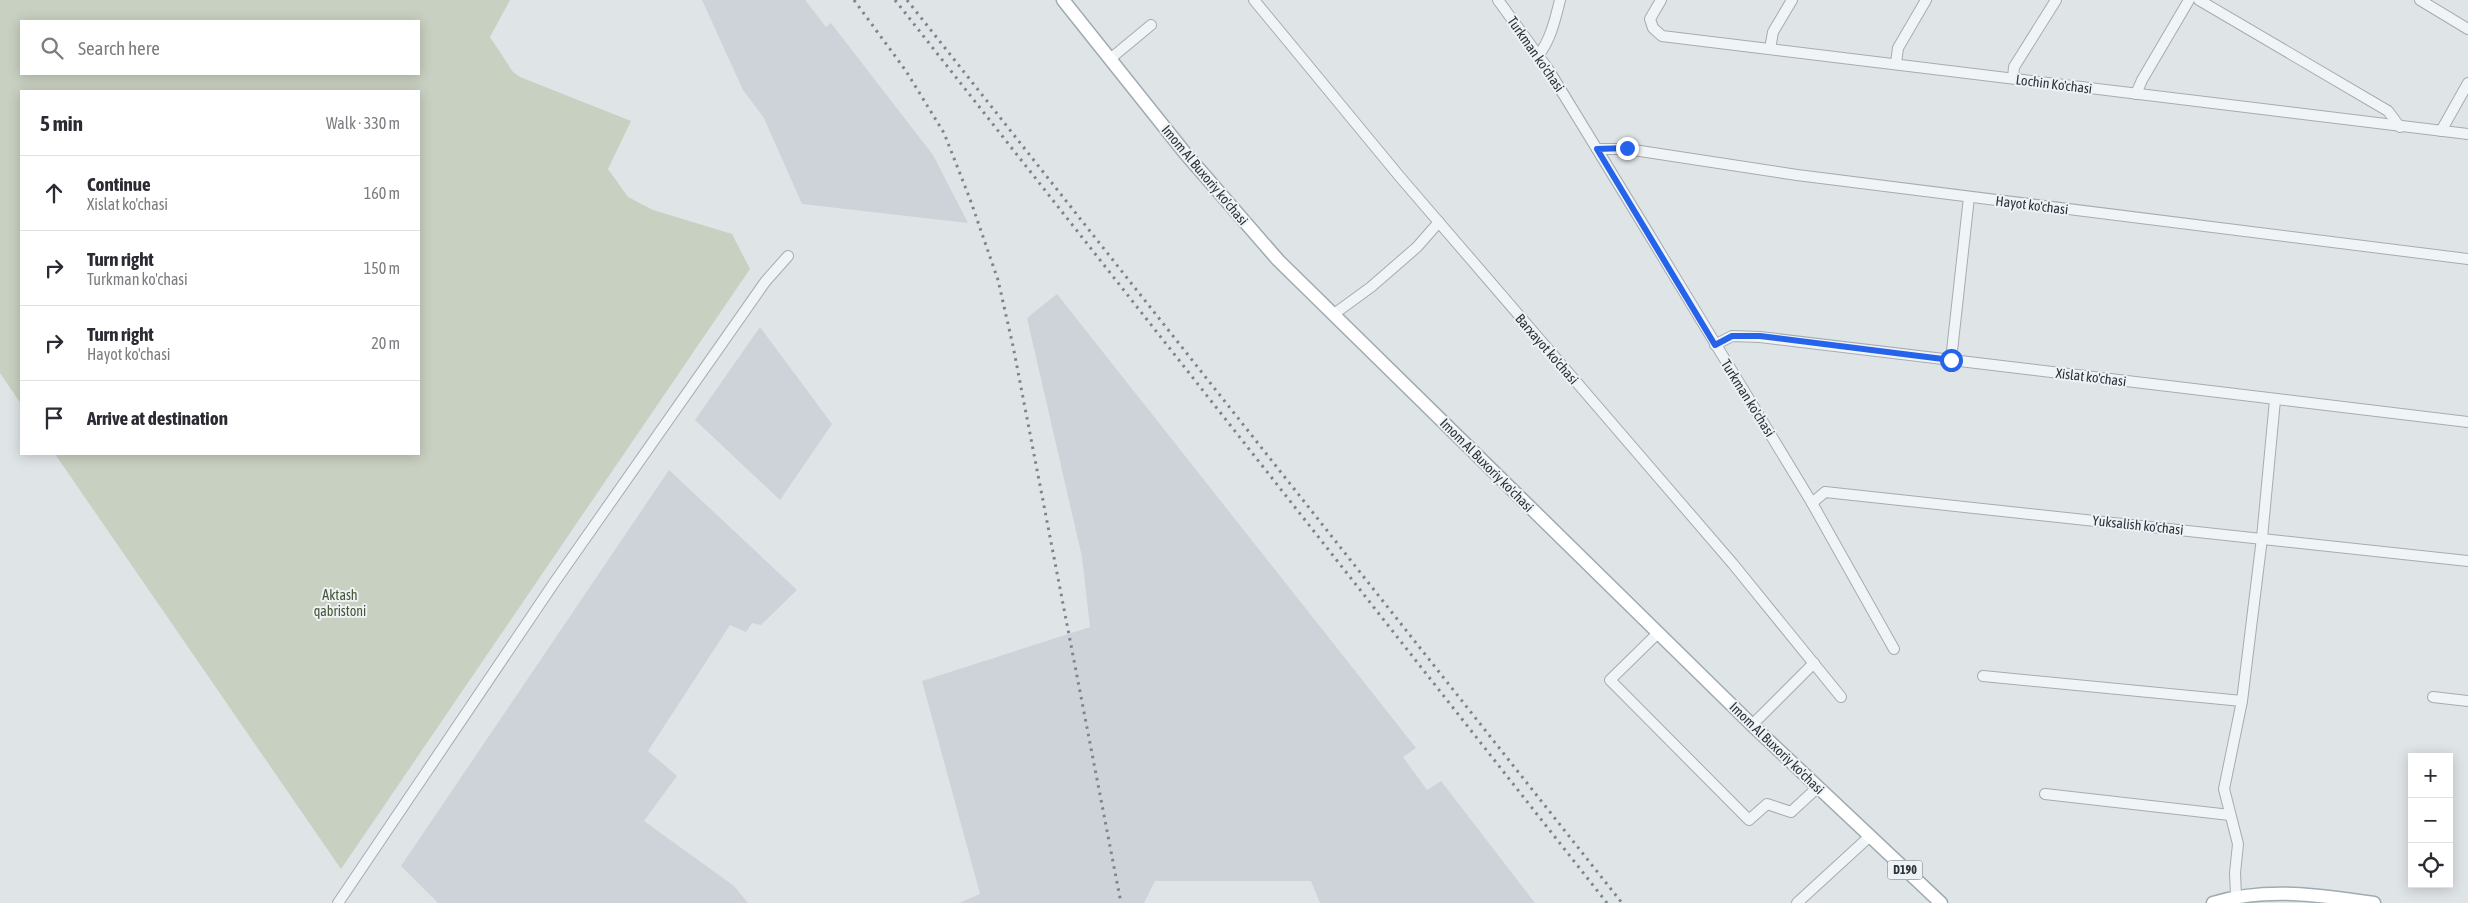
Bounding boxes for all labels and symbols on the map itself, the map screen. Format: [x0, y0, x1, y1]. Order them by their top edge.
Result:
street label: Turkman ko'chasi [1504, 13, 1568, 95]
street label: Lochin Ko'chasi [2015, 71, 2093, 97]
street label: Imom Al Buxoriy ko'chasi [1159, 122, 1251, 228]
route end [1616, 137, 1639, 160]
street label: Hayot ko'chasi [1995, 193, 2069, 217]
street label: Barxayot ko'chasi [1512, 311, 1582, 387]
route start [1940, 349, 1963, 372]
street label: Turkman ko'chasi [1718, 356, 1778, 440]
street label: Xislat ko'chasi [2055, 365, 2127, 389]
street label: Imom Al Buxoriy ko'chasi [1437, 415, 1537, 515]
street label: Yuksalish ko'chasi [2092, 512, 2184, 538]
park label: Aktash qabristoni [314, 587, 366, 619]
street label: Imom Al Buxoriy ko'chasi [1726, 699, 1828, 797]
road number: D190 [1888, 860, 1922, 880]

